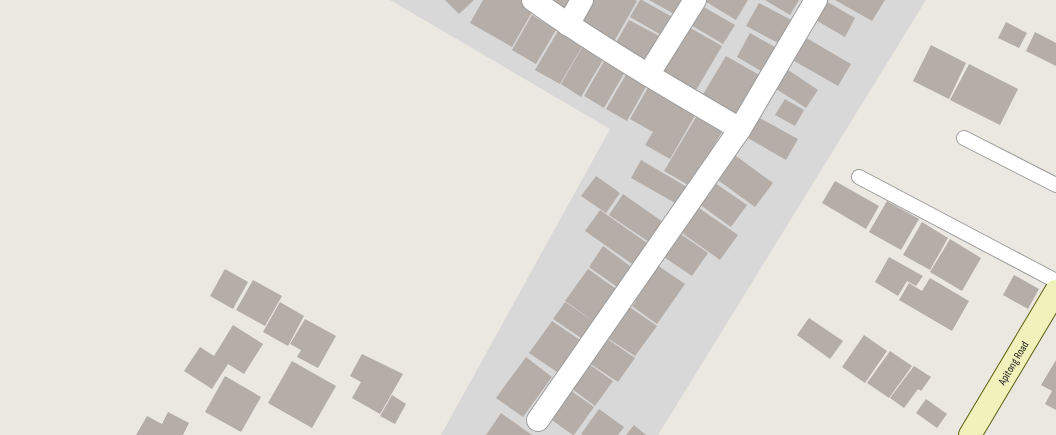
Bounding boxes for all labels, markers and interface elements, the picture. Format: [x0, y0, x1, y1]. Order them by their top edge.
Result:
street label: Apitong Road [995, 339, 1032, 388]

